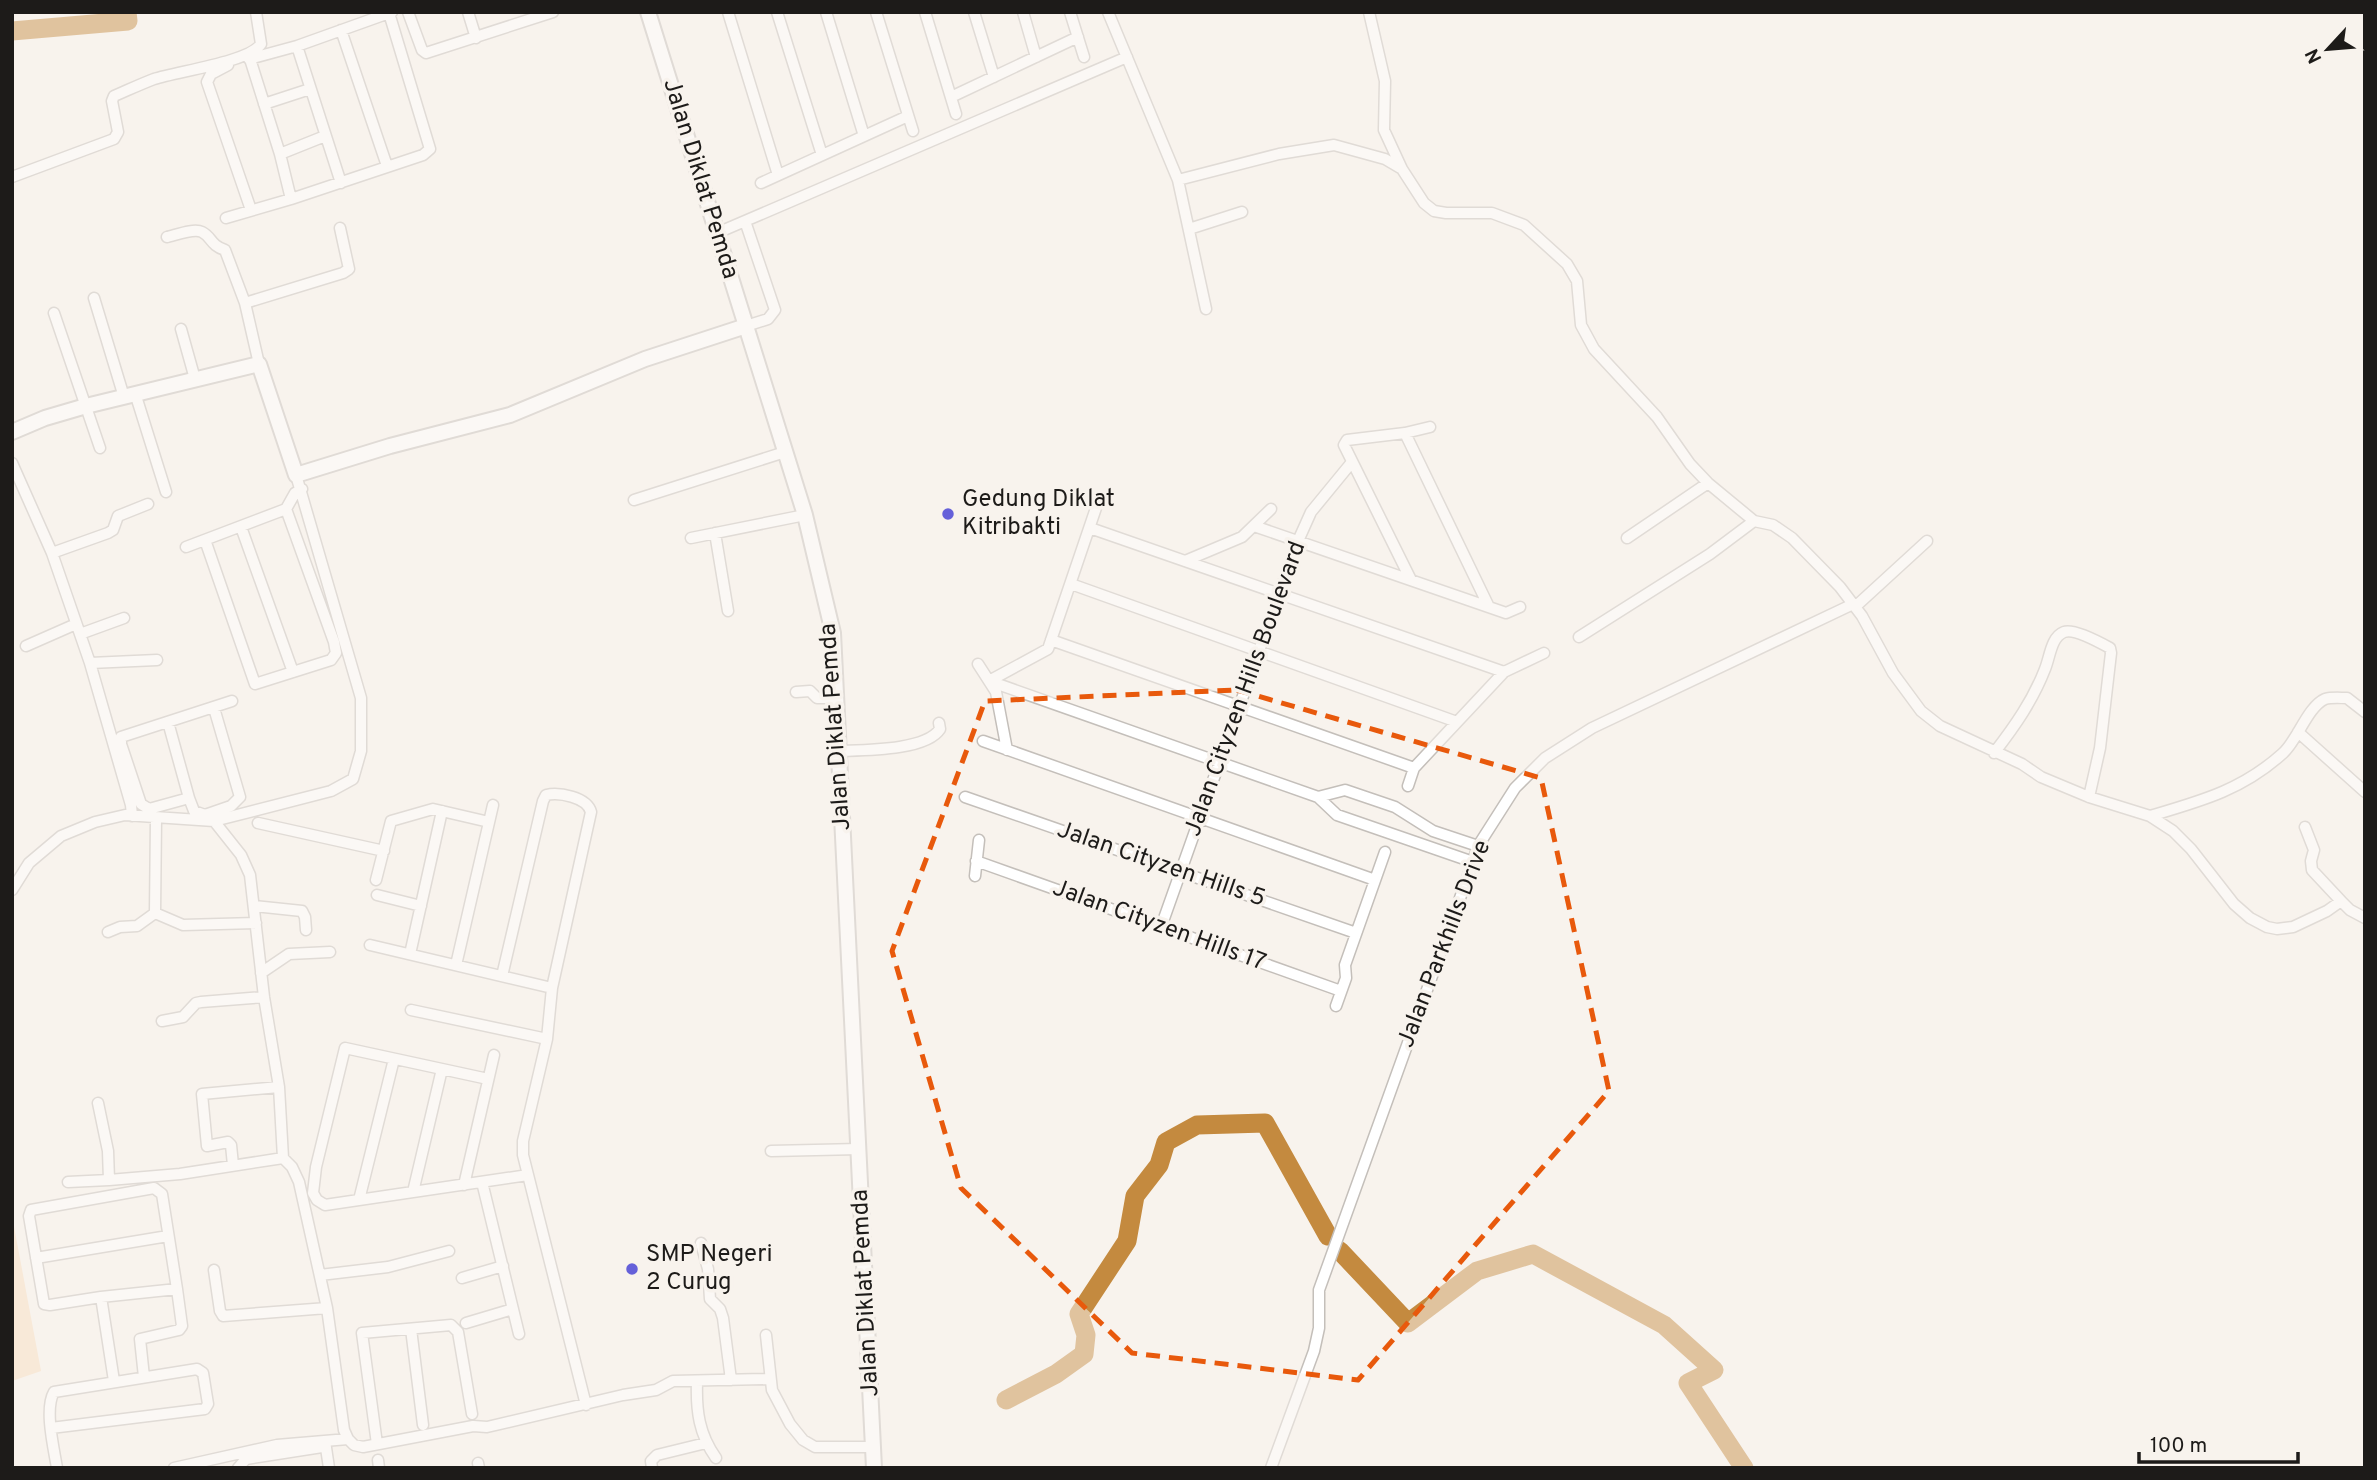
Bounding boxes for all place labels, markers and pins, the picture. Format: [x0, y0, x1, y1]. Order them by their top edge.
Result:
place label: Gedung Diklat Kitribakti [962, 485, 1115, 543]
marker: Gedung Diklat Kitribakti [940, 506, 956, 522]
place label: SMP Negeri 2 Curug [646, 1240, 773, 1298]
marker: SMP Negeri 2 Curug [624, 1261, 640, 1277]

